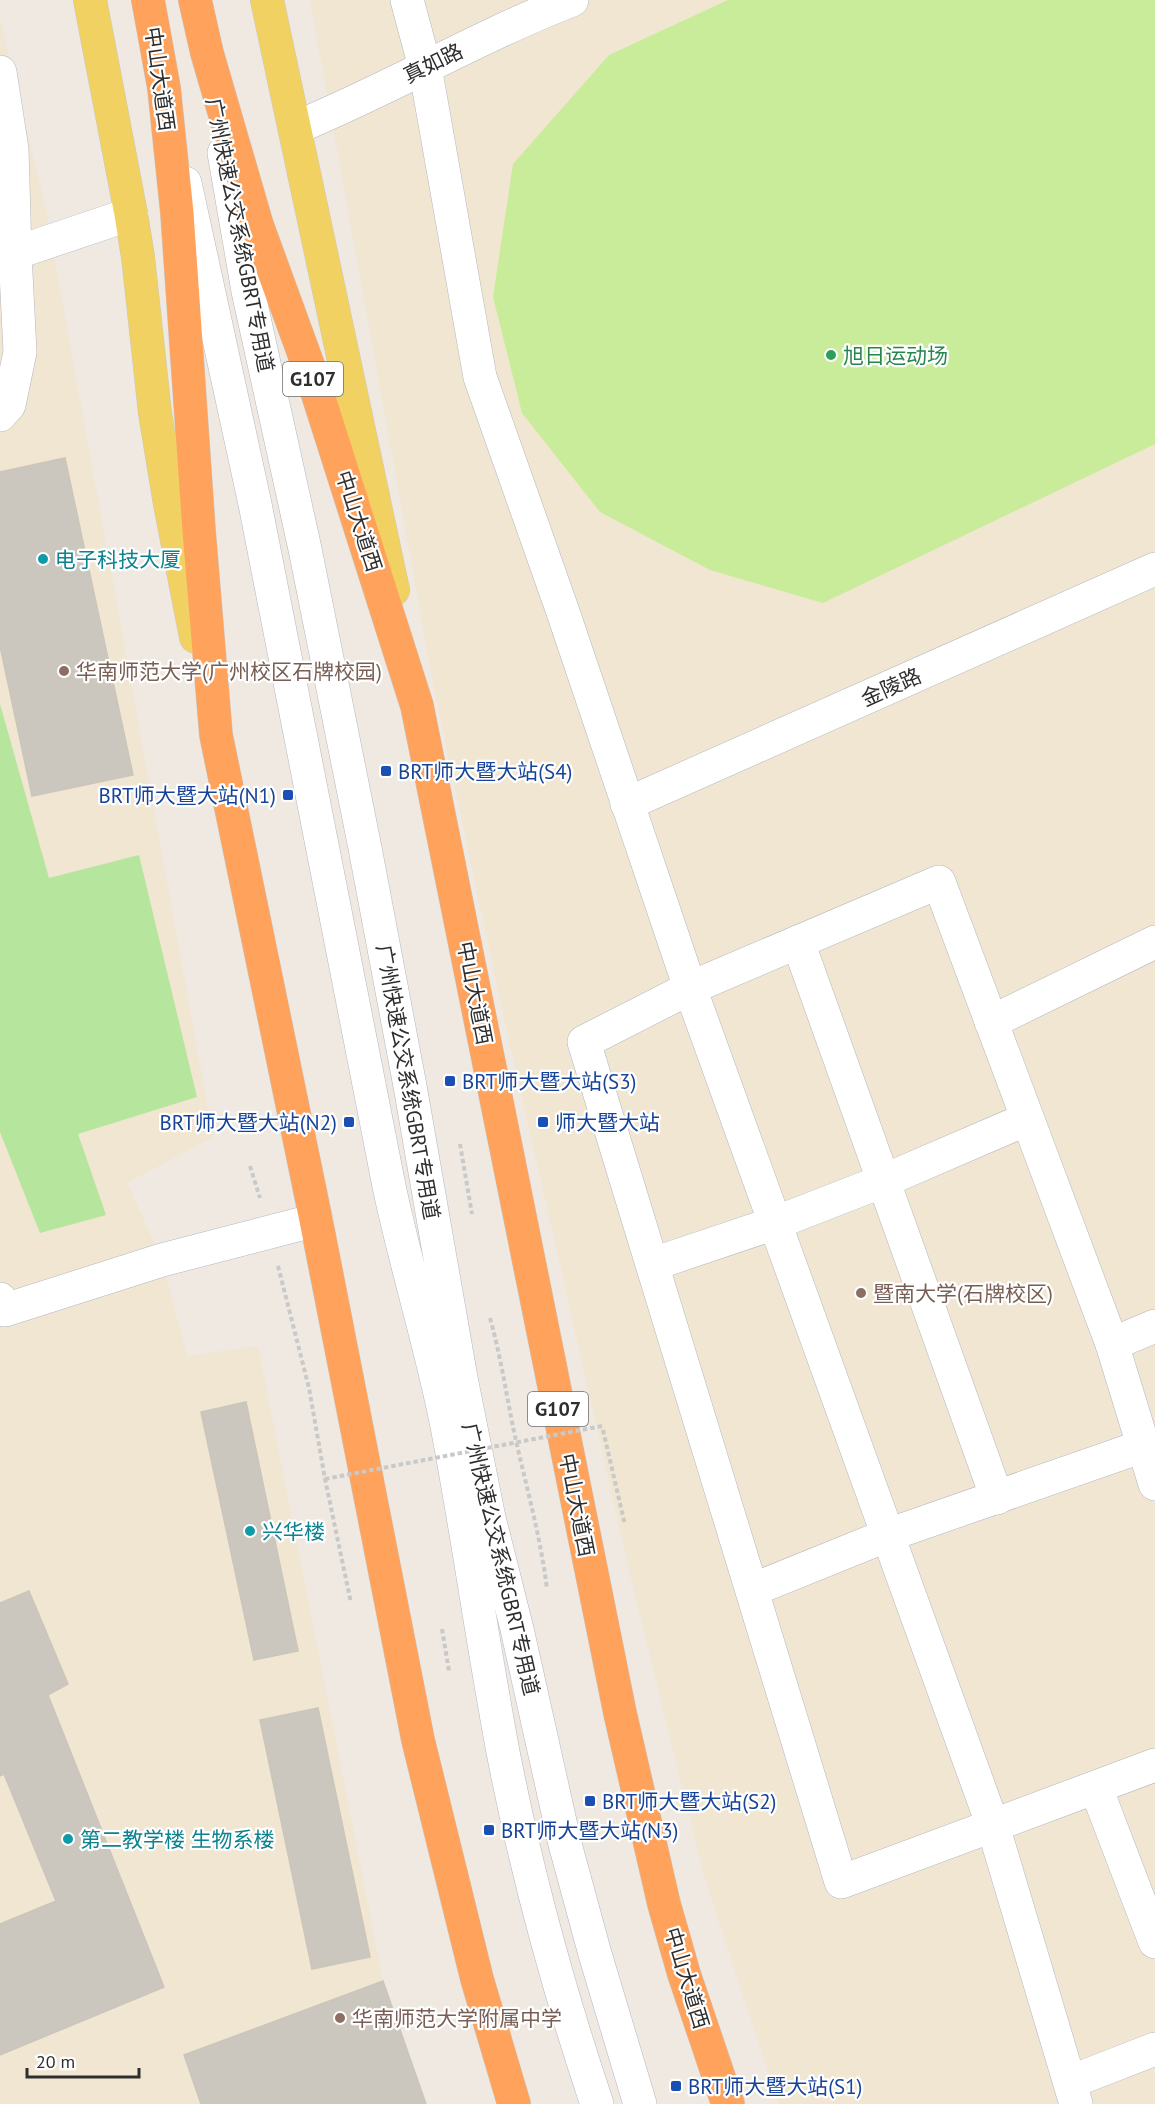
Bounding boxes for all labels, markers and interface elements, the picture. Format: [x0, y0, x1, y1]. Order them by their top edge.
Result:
street label: 中山大道西 [139, 25, 181, 133]
street label: 真如路 [399, 37, 467, 89]
street label: 广州快速公交系统GBRT专用道 [200, 95, 280, 375]
place label: 旭日运动场 [843, 342, 948, 369]
marker: 旭日运动场 [824, 348, 838, 362]
road number: G107 [283, 362, 343, 396]
street label: 中山大道西 [330, 467, 388, 575]
place label: 电子科技大厦 [55, 546, 181, 573]
marker: 电子科技大厦 [36, 552, 50, 566]
place label: 华南师范大学(广州校区石牌校园) [76, 658, 382, 685]
street label: 金陵路 [857, 662, 925, 712]
marker: 华南师范大学(广州校区石牌校园) [57, 664, 71, 678]
place label: BRT师大暨大站(S4) [398, 758, 573, 785]
marker: BRT师大暨大站(S4) [379, 764, 393, 778]
place label: BRT师大暨大站(N1) [99, 782, 276, 809]
marker: BRT师大暨大站(N1) [281, 788, 295, 802]
street label: 中山大道西 [452, 939, 498, 1047]
street label: 广州快速公交系统GBRT专用道 [370, 942, 446, 1222]
place label: BRT师大暨大站(S3) [462, 1068, 637, 1095]
marker: BRT师大暨大站(S3) [443, 1074, 457, 1088]
place label: BRT师大暨大站(N2) [160, 1109, 337, 1136]
place label: 师大暨大站 [555, 1109, 660, 1136]
marker: BRT师大暨大站(N2) [342, 1115, 356, 1129]
marker: 师大暨大站 [536, 1115, 550, 1129]
place label: 暨南大学(石牌校区) [873, 1280, 1053, 1307]
marker: 暨南大学(石牌校区) [854, 1286, 868, 1300]
road number: G107 [528, 1392, 588, 1426]
street label: 广州快速公交系统GBRT专用道 [456, 1420, 546, 1698]
street label: 中山大道西 [554, 1451, 600, 1559]
place label: 兴华楼 [262, 1518, 325, 1545]
marker: 兴华楼 [243, 1524, 257, 1538]
place label: BRT师大暨大站(S2) [602, 1788, 777, 1815]
marker: BRT师大暨大站(S2) [583, 1794, 597, 1808]
place label: BRT师大暨大站(N3) [501, 1817, 678, 1844]
marker: BRT师大暨大站(N3) [482, 1823, 496, 1837]
place label: 第二教学楼 生物系楼 [80, 1826, 275, 1853]
marker: 第二教学楼 生物系楼 [61, 1832, 75, 1846]
street label: 中山大道西 [659, 1924, 715, 2032]
place label: 华南师范大学附属中学 [352, 2005, 562, 2032]
marker: 华南师范大学附属中学 [333, 2011, 347, 2025]
scale bar [27, 2041, 140, 2079]
text: 20 m [36, 2050, 75, 2073]
place label: BRT师大暨大站(S1) [688, 2073, 863, 2100]
marker: BRT师大暨大站(S1) [669, 2079, 683, 2093]

